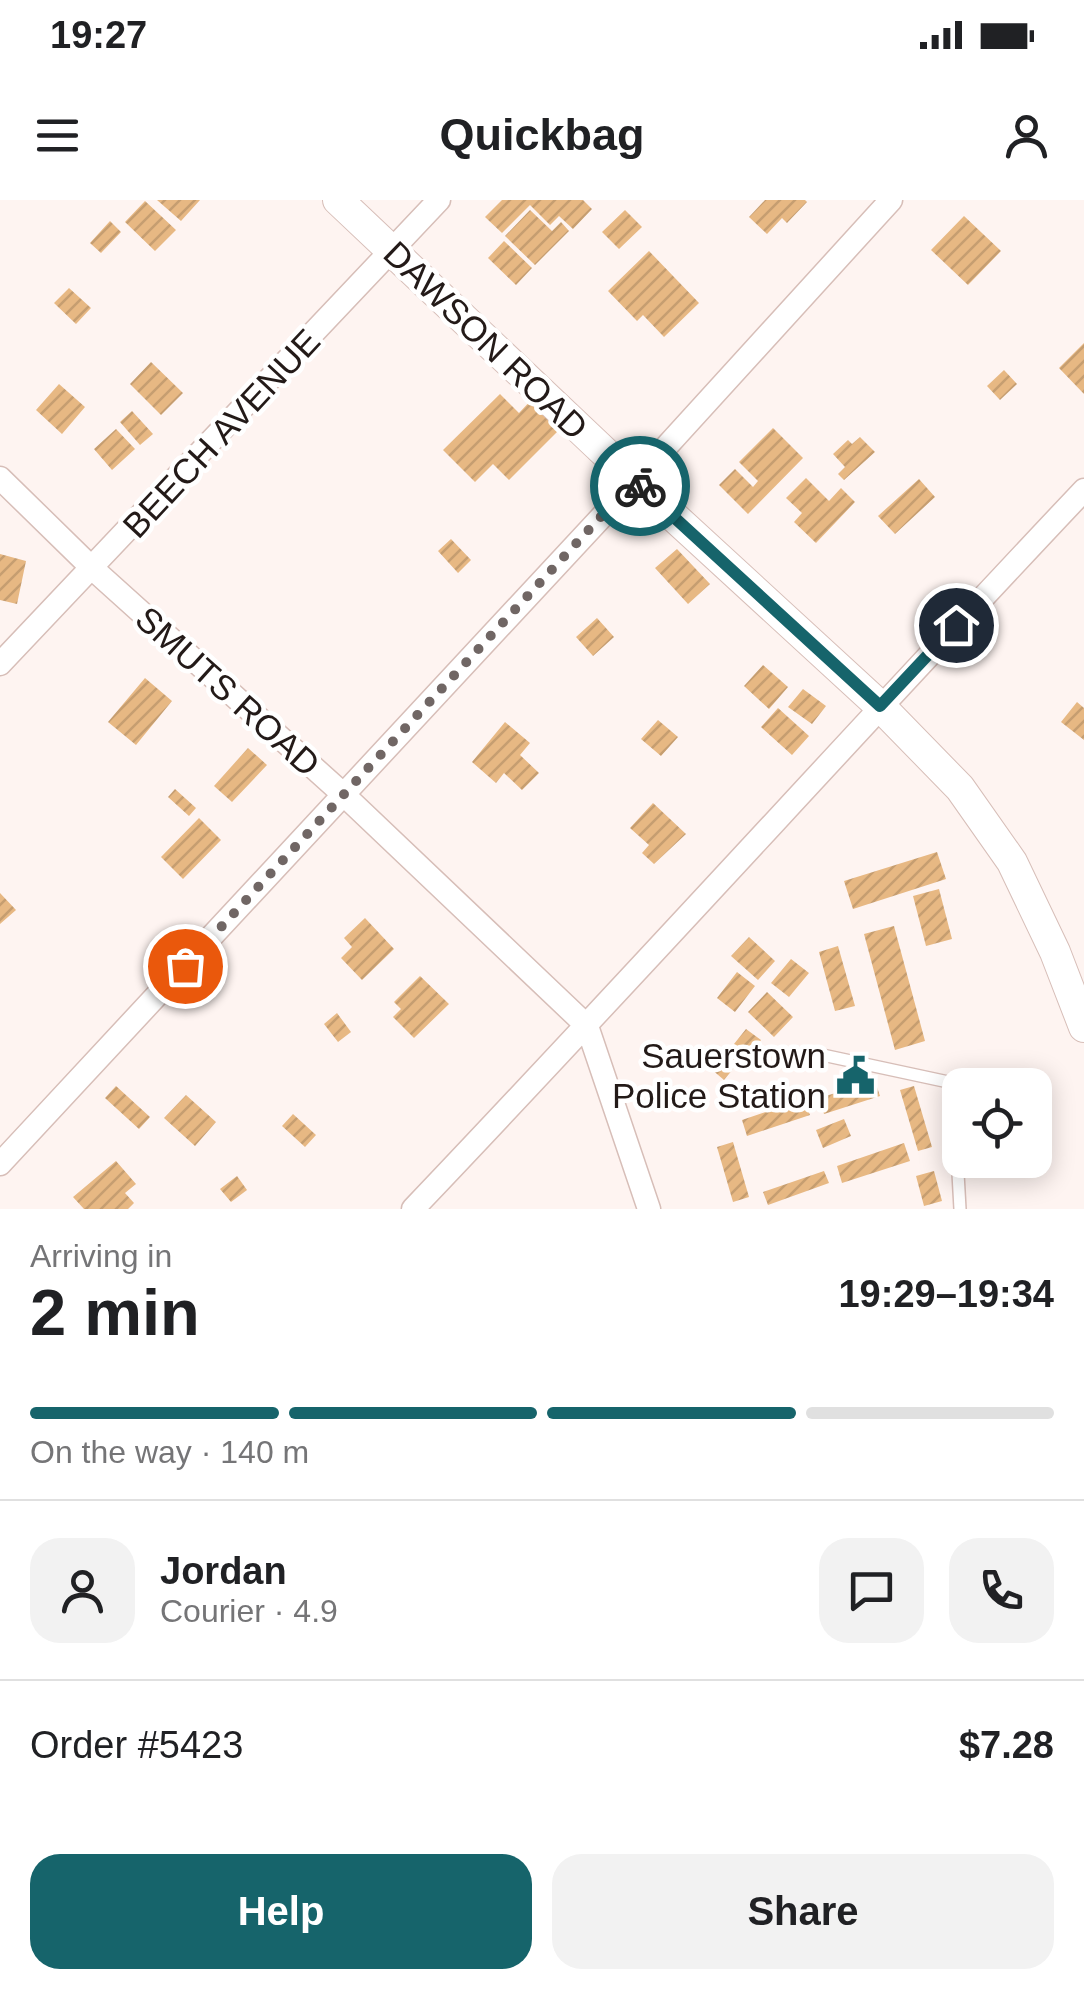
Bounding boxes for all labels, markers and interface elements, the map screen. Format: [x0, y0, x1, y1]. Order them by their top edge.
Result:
text: 19:27 [50, 14, 147, 56]
icon: menu [30, 108, 85, 163]
icon: person [999, 108, 1054, 163]
text: Quickbag [439, 109, 645, 160]
street label: DAWSON ROAD [376, 233, 596, 447]
street label: BEECH AVENUE [115, 321, 327, 545]
courier [590, 436, 690, 536]
icon: bike [613, 459, 668, 514]
pin [914, 583, 999, 668]
street label: SMUTS ROAD [128, 598, 328, 784]
icon: home [929, 598, 984, 653]
pin [143, 924, 228, 1009]
icon: bag [158, 939, 213, 994]
place label: Sauerstown Police Station [612, 1036, 826, 1115]
public building icon: Sauerstown Police Station [835, 1054, 877, 1096]
map controls [942, 1068, 1052, 1178]
button: locate [942, 1068, 1052, 1178]
text: Arriving in [30, 1238, 172, 1274]
text: 19:29–19:34 [838, 1273, 1054, 1315]
text: 2 min [30, 1276, 200, 1349]
text: On the way · 140 m [30, 1434, 309, 1470]
button: person [30, 1538, 135, 1643]
button: chat [819, 1538, 924, 1643]
button: phone [949, 1538, 1054, 1643]
text: Jordan [160, 1550, 287, 1592]
text: Courier · 4.9 [160, 1593, 338, 1629]
text: Order #5423 [30, 1724, 243, 1766]
text: $7.28 [959, 1724, 1054, 1766]
button: Help [30, 1854, 532, 1969]
button: Share [552, 1854, 1054, 1969]

